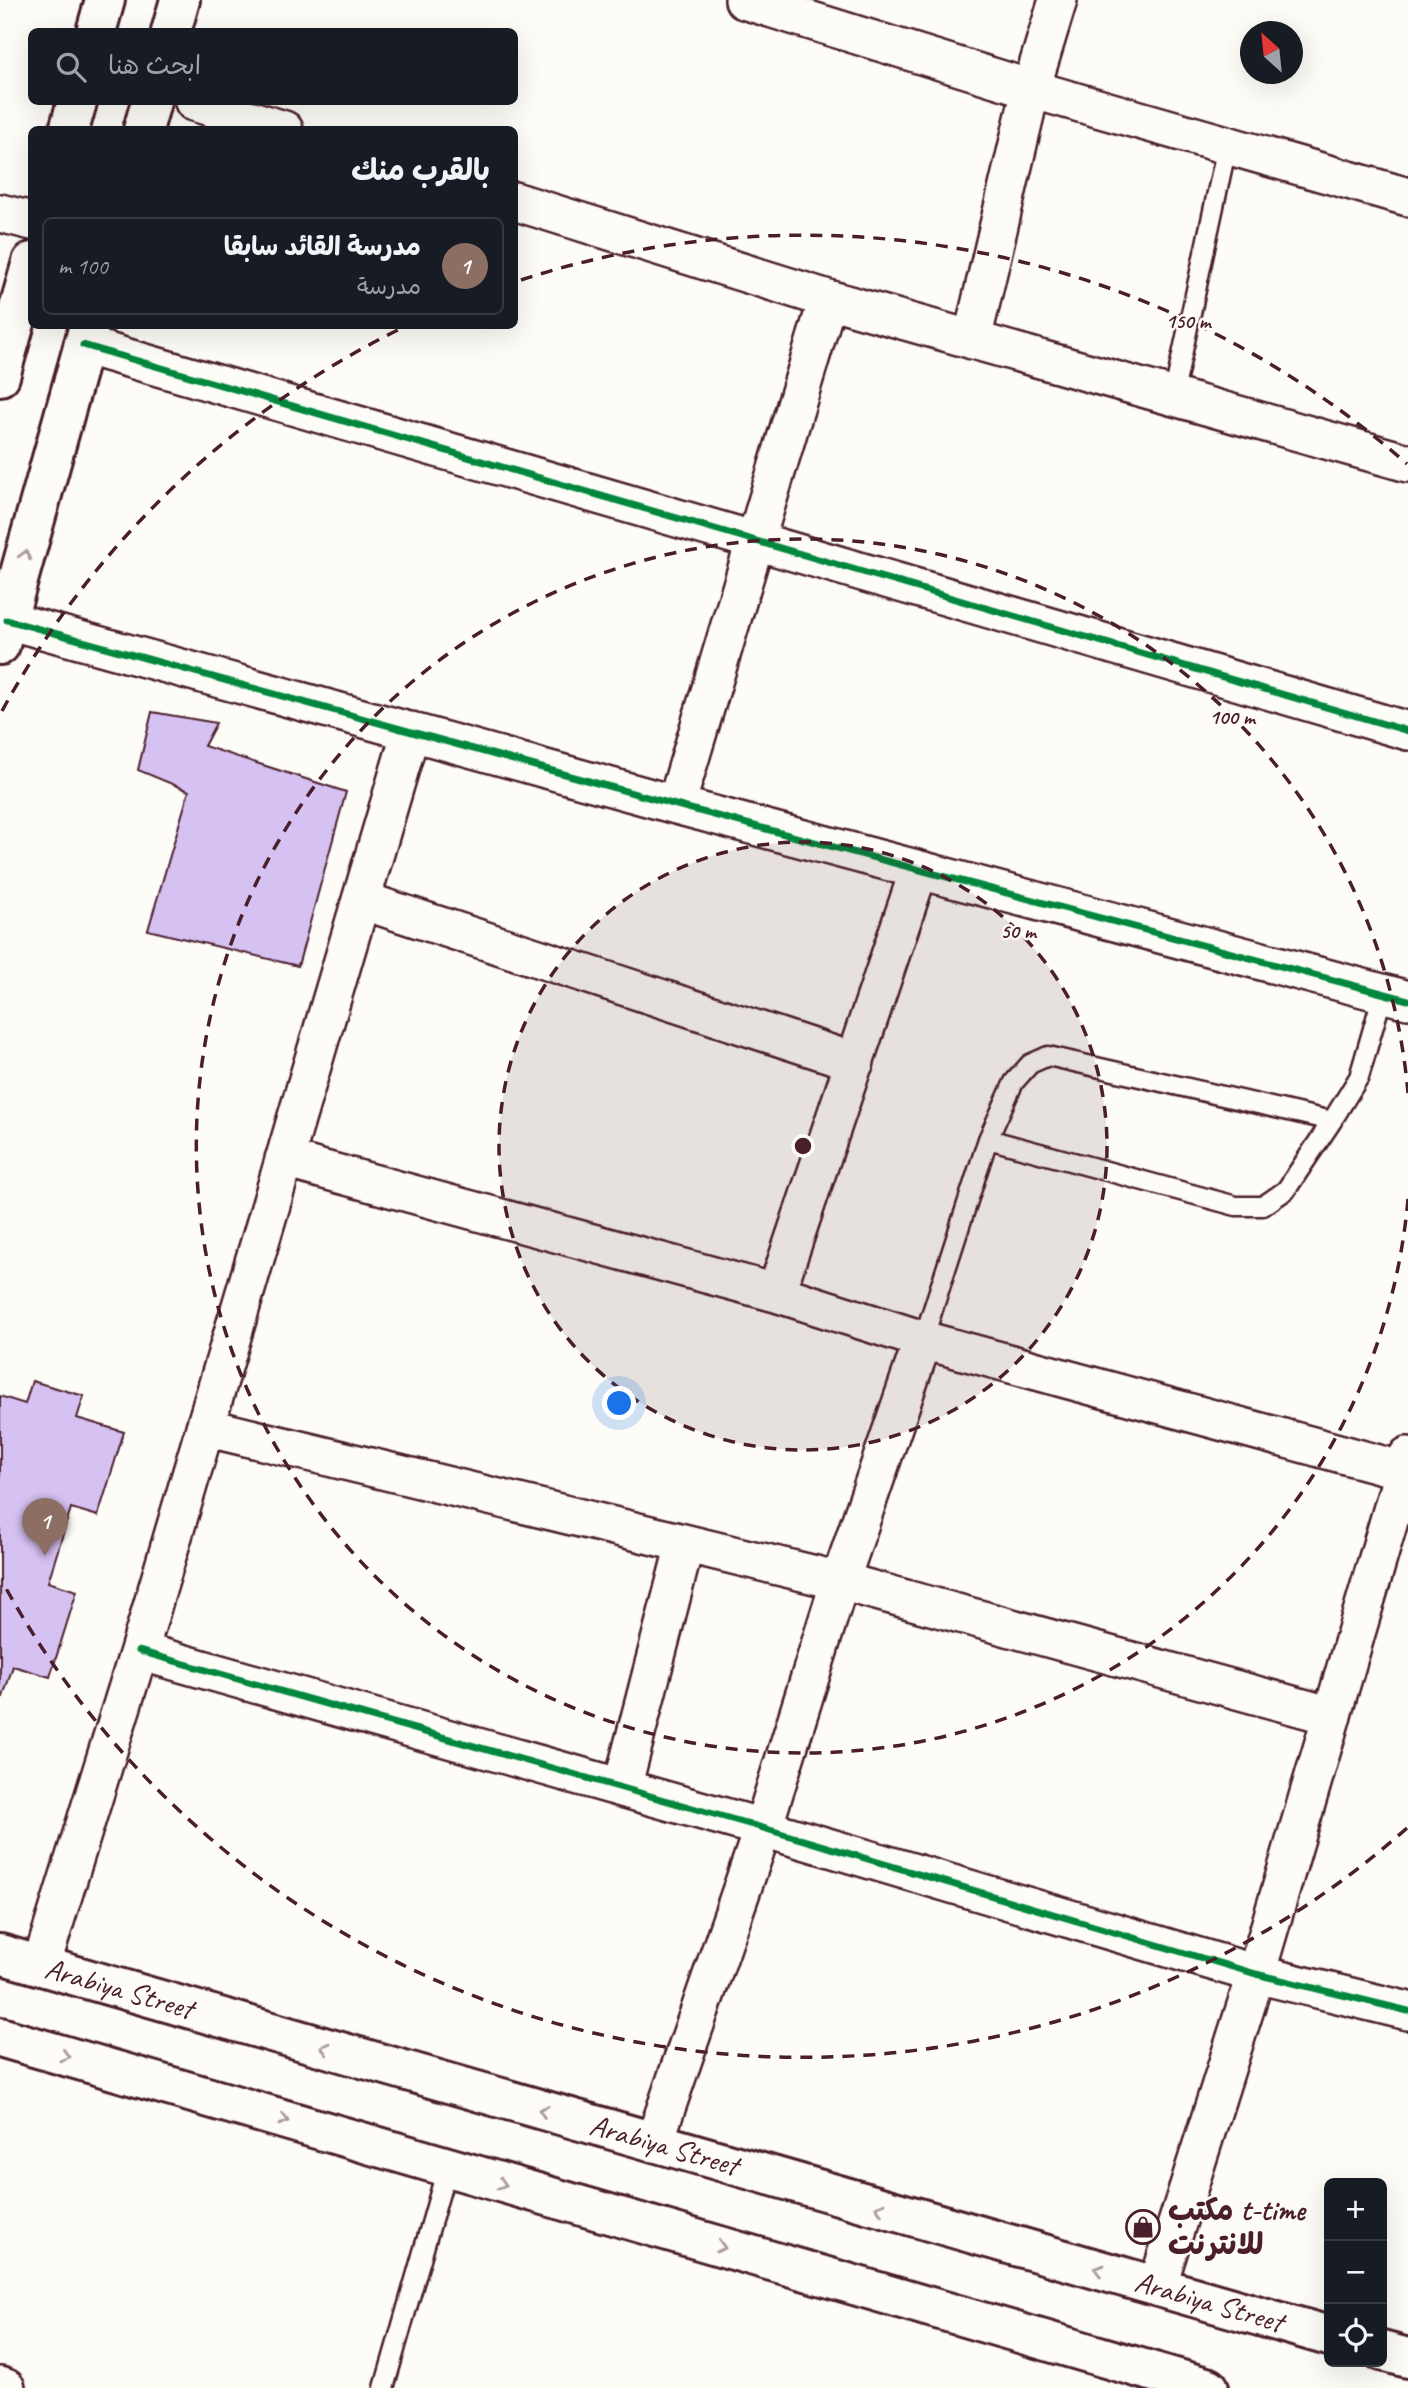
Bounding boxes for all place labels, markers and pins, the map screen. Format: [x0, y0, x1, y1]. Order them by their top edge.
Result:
centre of rings [791, 1134, 815, 1158]
pin: 1 [22, 1498, 68, 1556]
place label: مكتب t-time للانترنت [1168, 2191, 1307, 2263]
shop icon: مكتب t-time للانترنت [1124, 2208, 1162, 2246]

